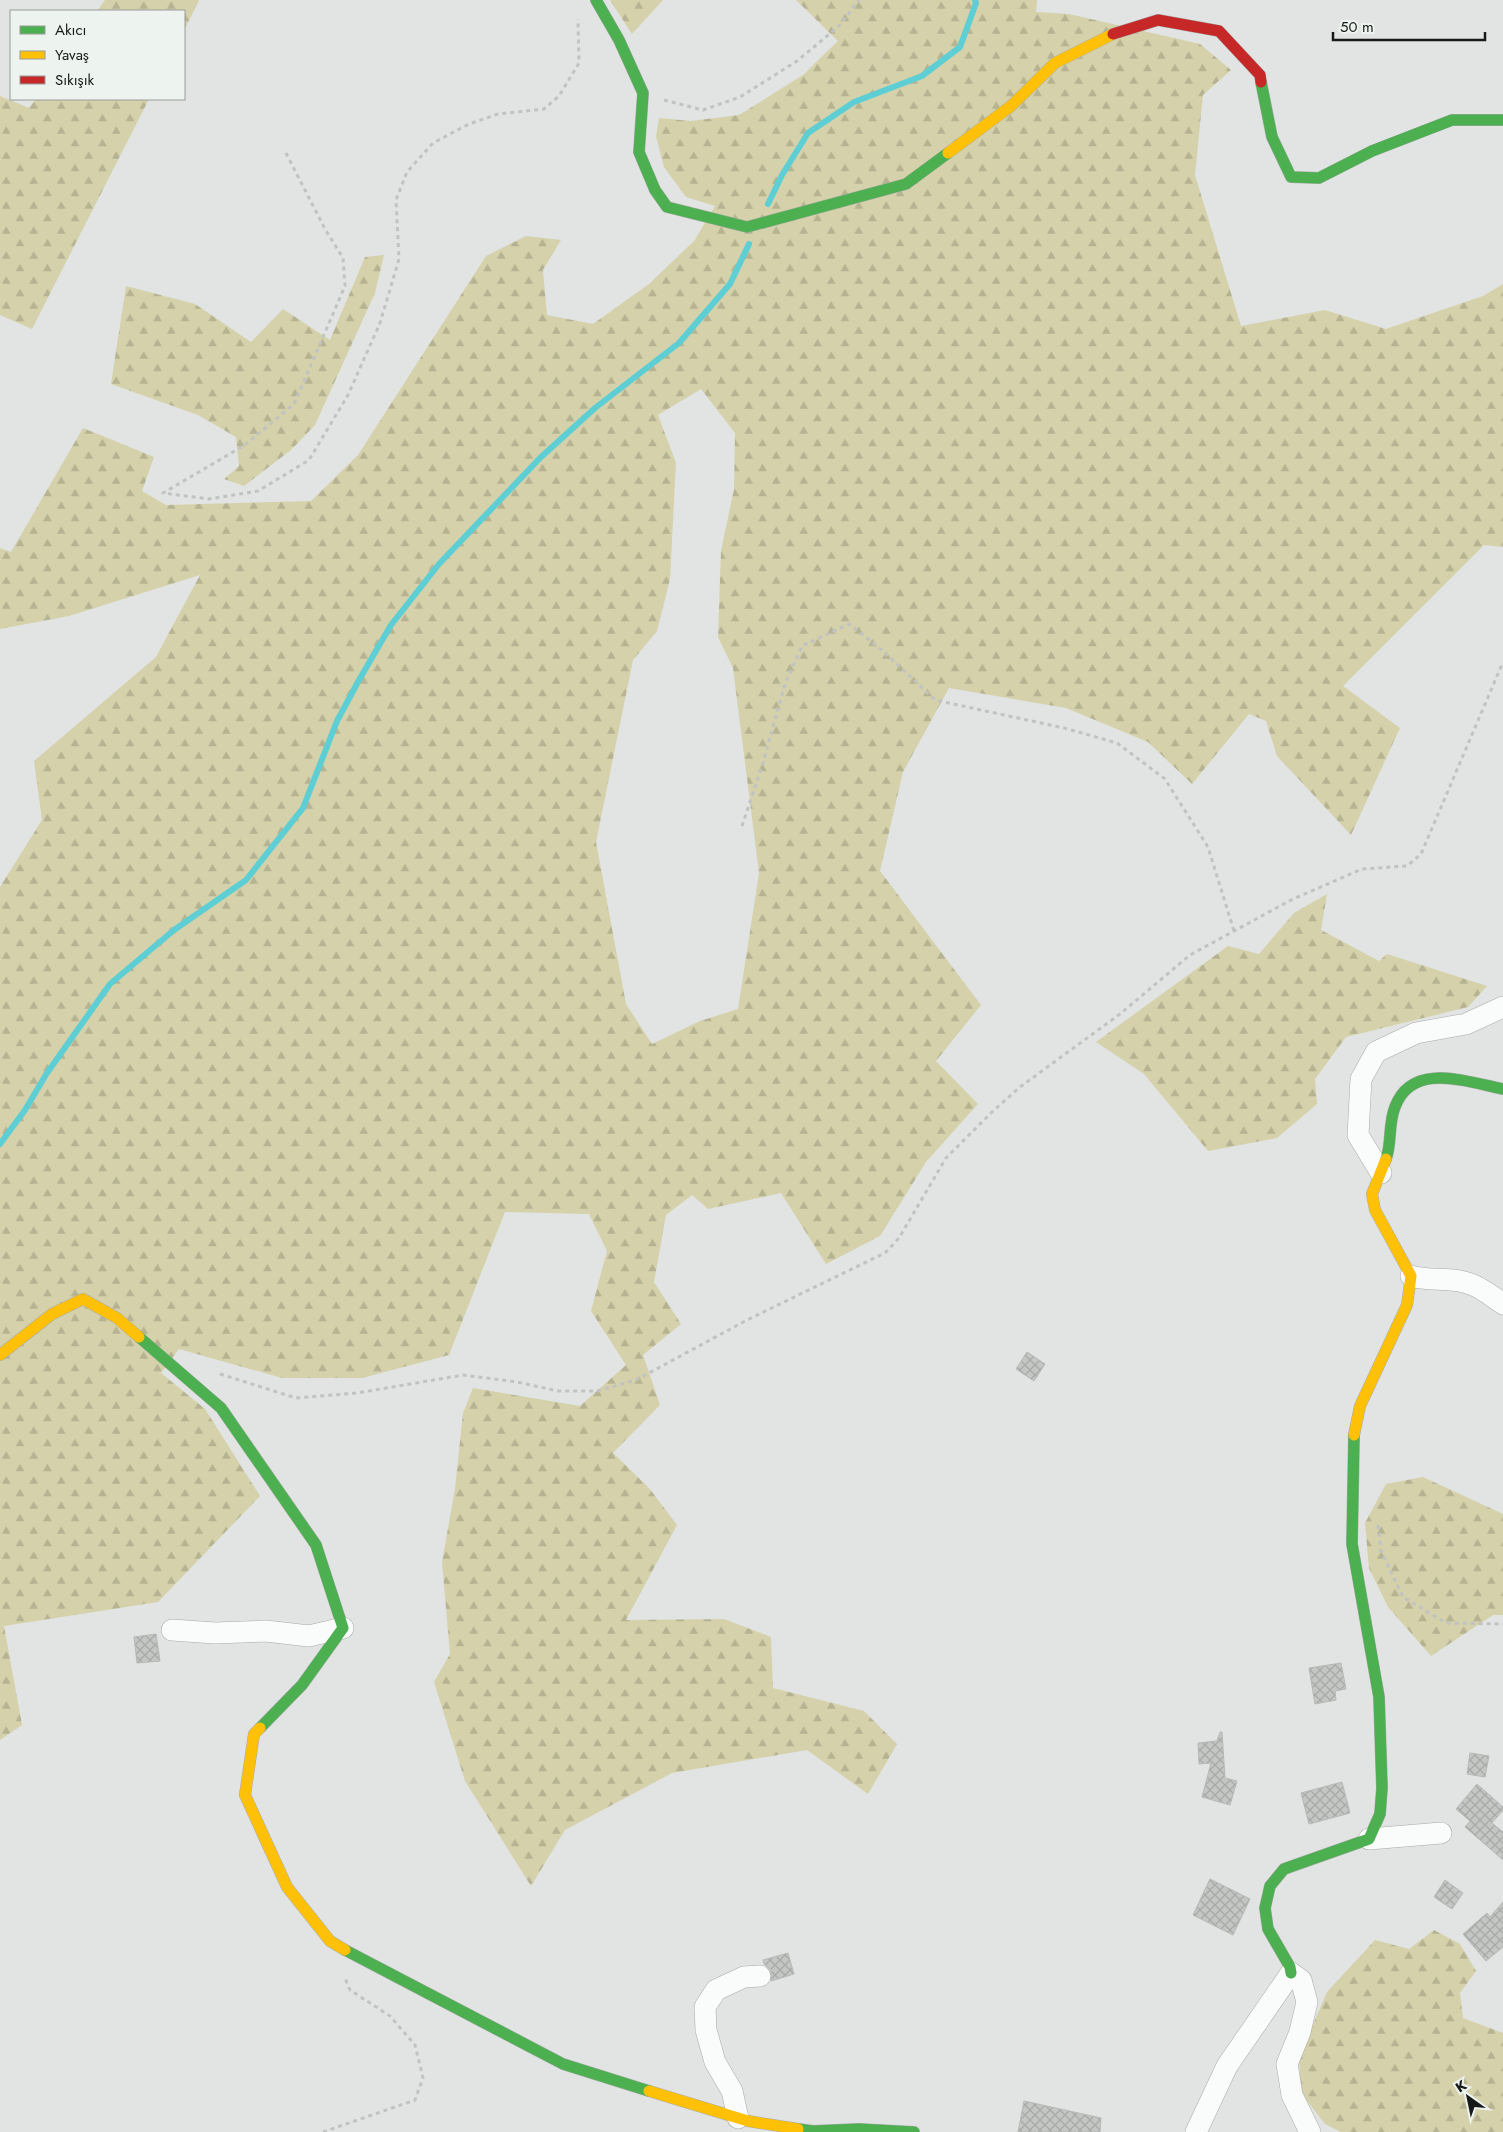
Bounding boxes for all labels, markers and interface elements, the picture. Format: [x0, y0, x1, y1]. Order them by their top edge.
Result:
legend [10, 10, 185, 100]
scale bar [1333, 10, 1486, 42]
text: 50 m [1340, 16, 1374, 38]
text: Akıcı [55, 19, 86, 41]
text: Yavaş [55, 44, 89, 66]
text: Sıkışık [55, 69, 95, 91]
north arrow [1443, 2072, 1493, 2122]
text: K [1451, 2075, 1471, 2097]

